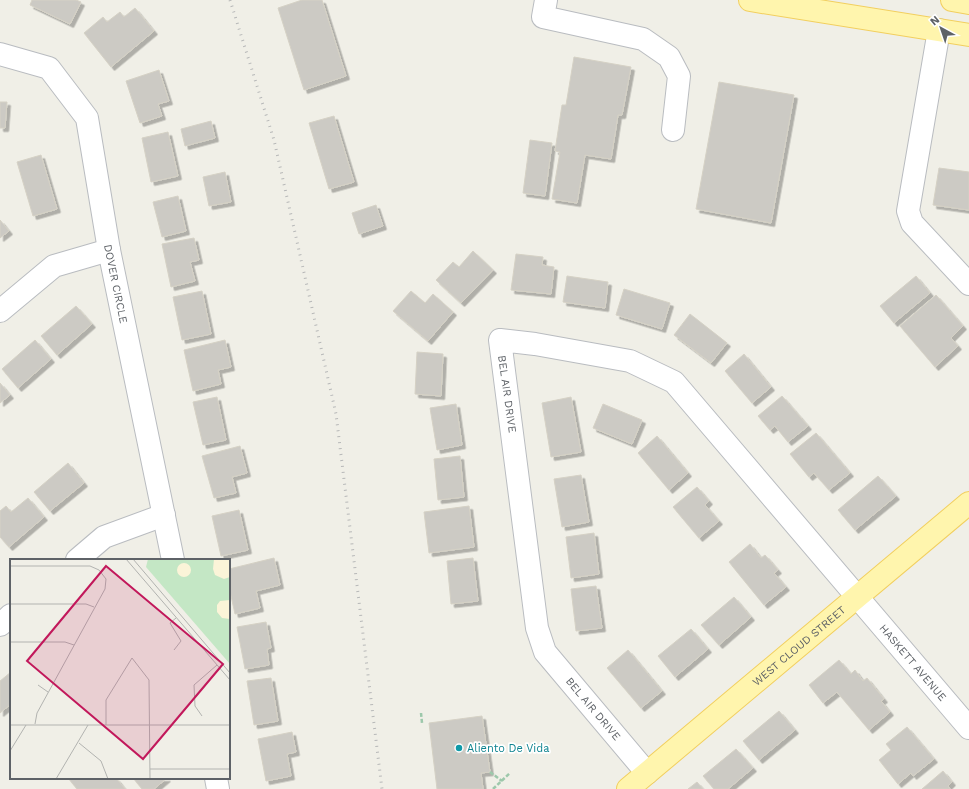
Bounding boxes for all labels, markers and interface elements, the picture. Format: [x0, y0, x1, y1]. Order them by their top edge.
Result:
north arrow [921, 8, 961, 48]
text: N [928, 13, 942, 28]
street label: DOVER CIRCLE [102, 243, 130, 324]
street label: BEL AIR DRIVE [495, 354, 519, 434]
inset map [10, 559, 230, 779]
street label: WEST CLOUD STREET [750, 603, 848, 688]
street label: HASKETT AVENUE [877, 622, 949, 703]
street label: BEL AIR DRIVE [563, 675, 623, 743]
place label: Aliento De Vida [467, 742, 549, 755]
marker: Aliento De Vida [454, 743, 464, 753]

